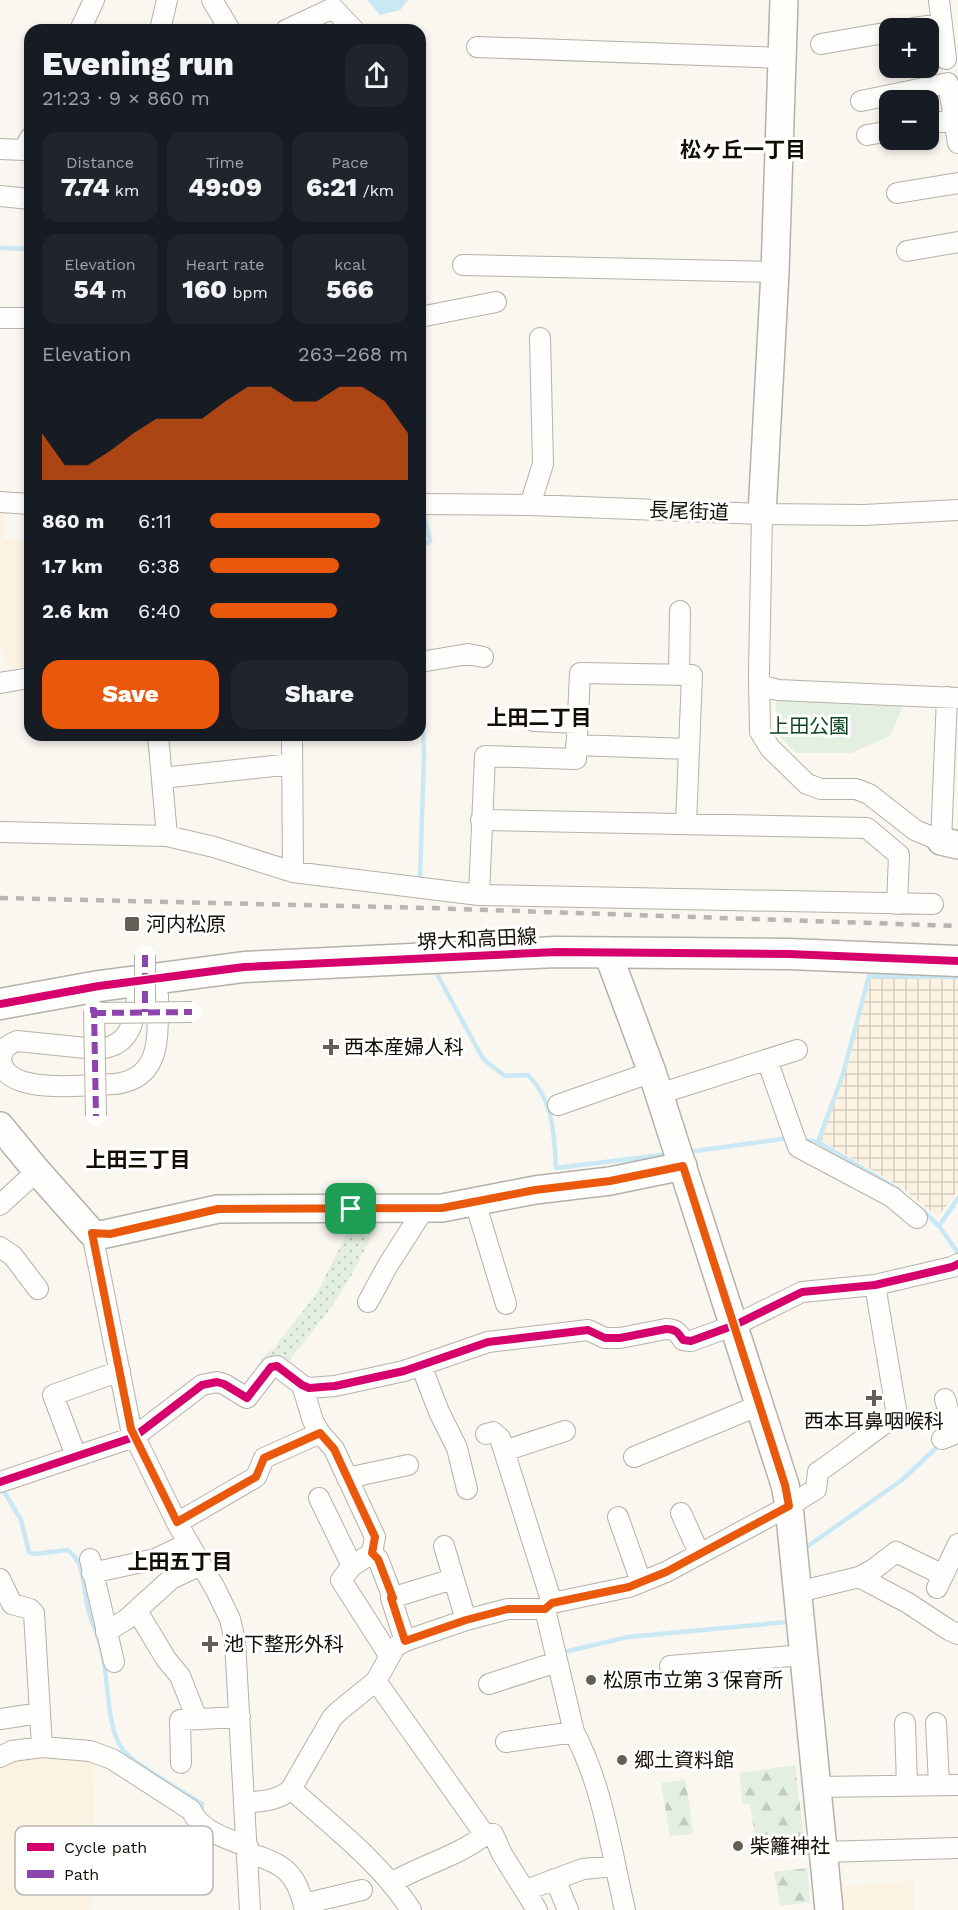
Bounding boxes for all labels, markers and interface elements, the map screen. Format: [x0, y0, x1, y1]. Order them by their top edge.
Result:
map controls [879, 18, 939, 150]
button: + [879, 18, 939, 78]
text: Evening run [42, 44, 234, 83]
button: share [345, 44, 408, 107]
text: 21:23 · 9 × 860 m [42, 86, 210, 110]
button: − [879, 90, 939, 150]
district label: 松ヶ丘一丁目 [680, 137, 806, 162]
text: Distance [66, 153, 134, 172]
text: Time [206, 153, 244, 172]
text: Pace [331, 153, 369, 172]
text: 7.74 [61, 172, 109, 202]
text: 49:09 [188, 172, 262, 202]
text: 6:21 [306, 172, 357, 202]
text: km [109, 181, 139, 200]
text: /km [357, 181, 394, 200]
text: Elevation [64, 255, 136, 274]
text: Heart rate [185, 255, 265, 274]
text: kcal [334, 255, 366, 274]
text: 54 [73, 274, 106, 304]
text: 160 [182, 274, 227, 304]
text: 566 [326, 274, 374, 304]
text: m [106, 283, 127, 302]
text: bpm [227, 283, 268, 302]
text: Elevation [42, 342, 131, 366]
text: 263–268 m [298, 342, 408, 366]
street label: 長尾街道 [649, 498, 729, 524]
text: 860 m [42, 509, 104, 533]
text: 6:11 [138, 509, 172, 533]
text: 1.7 km [42, 554, 103, 578]
text: 6:38 [138, 554, 180, 578]
text: 2.6 km [42, 599, 109, 623]
text: 6:40 [138, 599, 181, 623]
button: Save [42, 660, 219, 729]
button: Share [231, 660, 408, 729]
district label: 上田二丁目 [487, 705, 592, 730]
park label: 上田公園 [769, 714, 849, 738]
place label: 河内松原 [146, 912, 226, 936]
marker: 河内松原 [123, 915, 141, 933]
street label: 堺大和高田線 [416, 924, 538, 954]
place label: 西本産婦人科 [344, 1035, 464, 1059]
marker: 西本産婦人科 [322, 1038, 340, 1056]
district label: 上田三丁目 [86, 1147, 191, 1172]
pin [325, 1183, 376, 1234]
icon: arrive [334, 1192, 367, 1225]
marker: 西本耳鼻咽喉科 [865, 1389, 883, 1407]
place label: 西本耳鼻咽喉科 [804, 1409, 944, 1433]
district label: 上田五丁目 [128, 1549, 233, 1574]
place label: 池下整形外科 [224, 1632, 344, 1656]
marker: 池下整形外科 [201, 1635, 219, 1653]
place label: 松原市立第３保育所 [603, 1668, 783, 1692]
marker: 松原市立第３保育所 [584, 1673, 598, 1687]
place label: 郷土資料館 [634, 1748, 734, 1772]
marker: 郷土資料館 [615, 1753, 629, 1767]
legend [15, 1826, 213, 1895]
place label: 柴籬神社 [750, 1834, 830, 1858]
text: Cycle path [64, 1838, 147, 1857]
marker: 柴籬神社 [731, 1839, 745, 1853]
text: Path [64, 1865, 99, 1884]

